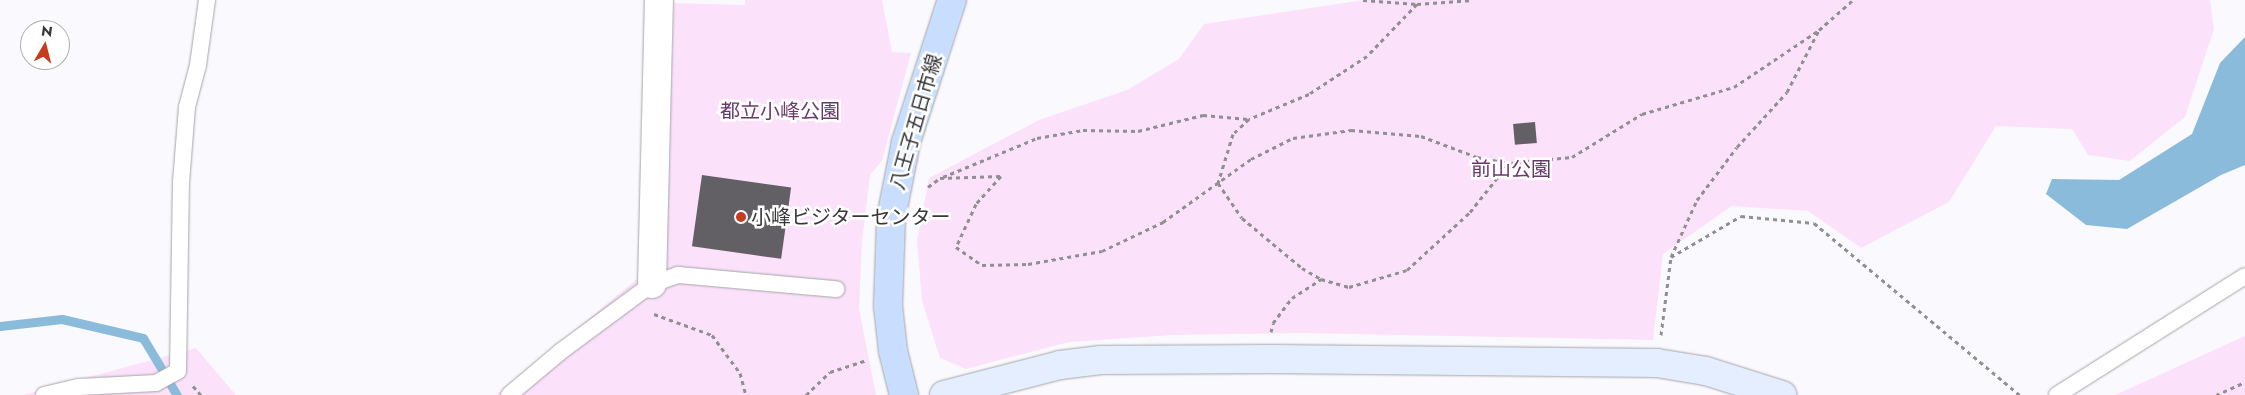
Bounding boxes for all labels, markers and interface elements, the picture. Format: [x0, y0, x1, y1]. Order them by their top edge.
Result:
north arrow [20, 20, 70, 70]
text: N [40, 20, 54, 42]
street label: 八王子五日市線 [885, 51, 947, 193]
park label: 都立小峰公園 [720, 99, 840, 123]
park label: 前山公園 [1471, 157, 1551, 181]
place label: 小峰ビジターセンター [751, 205, 951, 229]
marker: 小峰ビジターセンター [735, 211, 747, 223]

